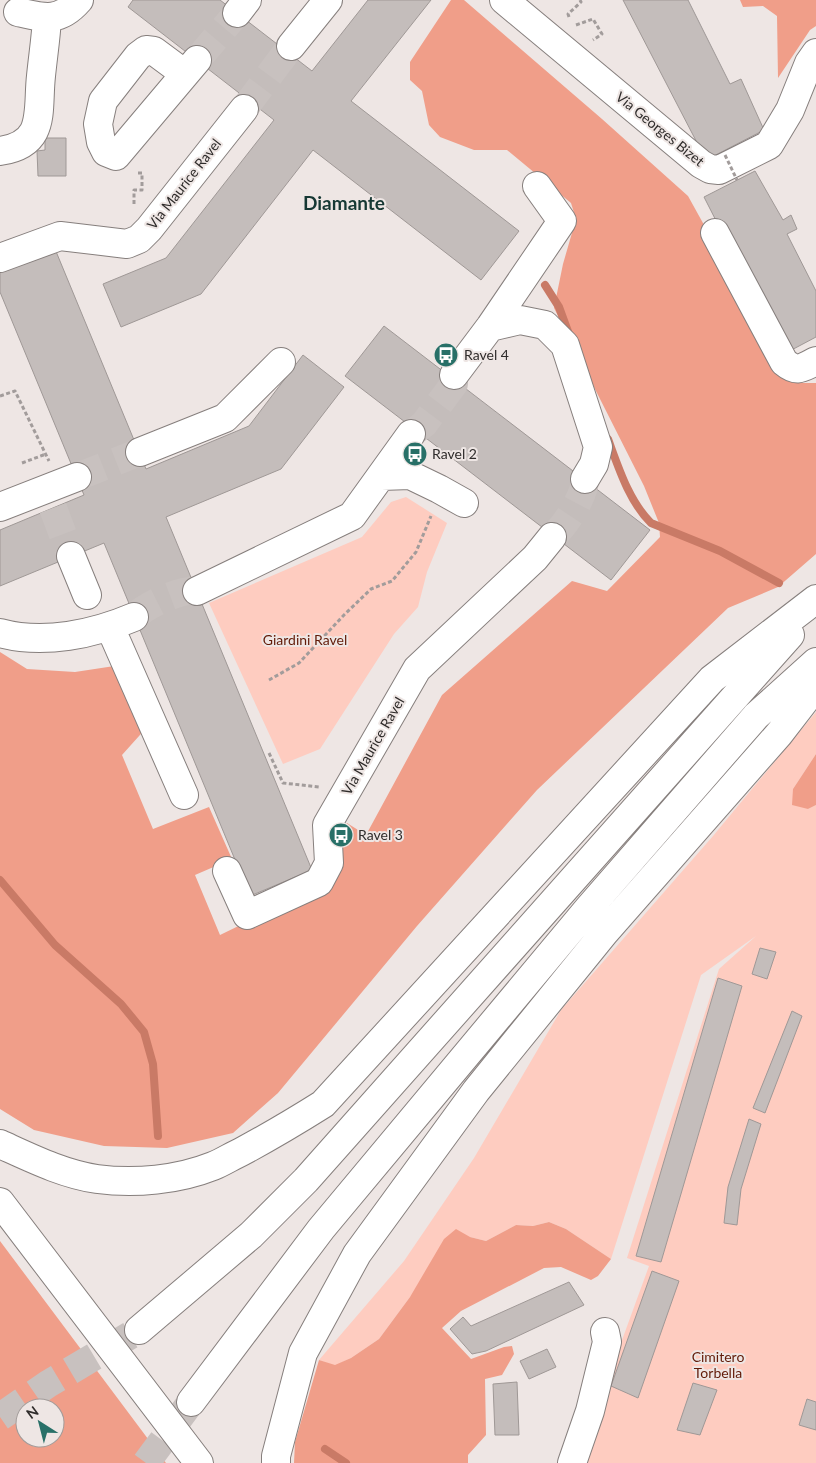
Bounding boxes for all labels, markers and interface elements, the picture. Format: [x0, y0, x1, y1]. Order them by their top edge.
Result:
street label: Via Georges Bizet [613, 88, 708, 169]
street label: Via Maurice Ravel [143, 135, 224, 232]
district label: Diamante [303, 191, 385, 214]
bus stop icon: Ravel 4 [433, 342, 459, 368]
place label: Ravel 4 [464, 346, 509, 363]
bus stop icon: Ravel 2 [402, 441, 428, 467]
place label: Ravel 2 [432, 445, 477, 462]
park label: Giardini Ravel [263, 631, 347, 648]
street label: Via Maurice Ravel [338, 694, 407, 798]
bus stop icon: Ravel 3 [328, 822, 354, 848]
place label: Ravel 3 [358, 826, 403, 843]
park label: Cimitero Torbella [692, 1348, 744, 1381]
north arrow [15, 1398, 65, 1448]
text: N [23, 1402, 41, 1422]

